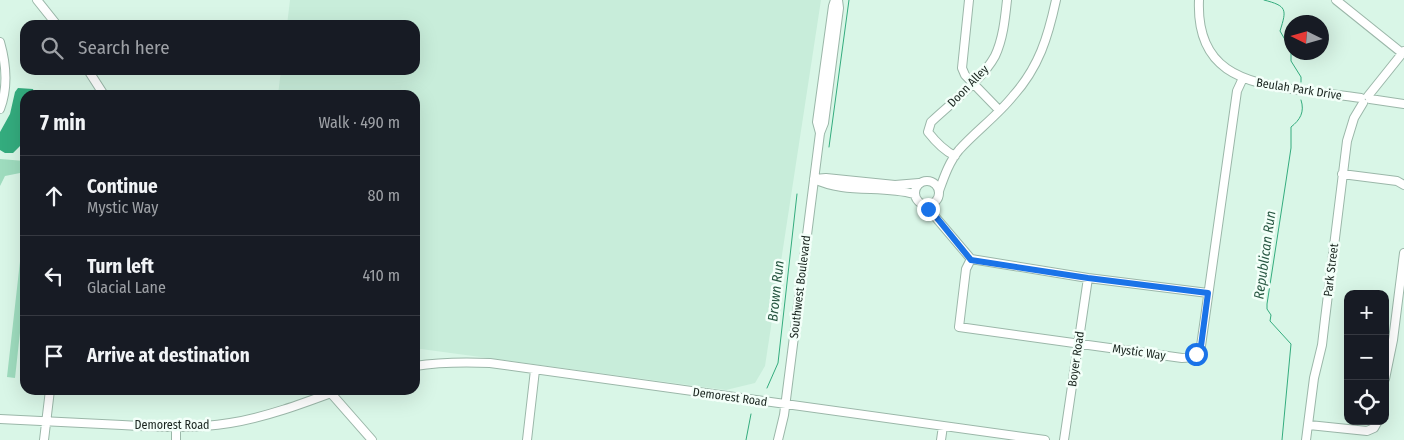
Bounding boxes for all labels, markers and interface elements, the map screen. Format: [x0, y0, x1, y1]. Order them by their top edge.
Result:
north arrow [1284, 15, 1329, 60]
search box [20, 20, 420, 75]
icon: search [38, 34, 66, 62]
text: Search here [78, 36, 170, 59]
street label: Doon Alley [945, 62, 992, 110]
street label: Beulah Park Drive [1255, 75, 1343, 103]
text: 7 min [40, 110, 86, 136]
text: Walk · 490 m [319, 113, 400, 132]
text: Continue [87, 175, 158, 198]
icon: ahead [40, 182, 68, 210]
text: 80 m [368, 186, 400, 205]
text: Mystic Way [87, 198, 158, 217]
route end [917, 198, 940, 221]
water label: Republican Run [1250, 210, 1280, 300]
street label: Southwest Boulevard [787, 235, 813, 339]
street label: Park Street [1321, 242, 1341, 297]
text: Turn left [87, 255, 154, 278]
water label: Brown Run [764, 260, 788, 322]
icon: left [40, 262, 68, 290]
text: 410 m [362, 266, 400, 285]
text: Glacial Lane [87, 278, 166, 297]
map controls [1344, 290, 1389, 425]
button: + [1344, 290, 1389, 335]
street label: Boyer Road [1065, 330, 1087, 388]
button: − [1344, 335, 1389, 380]
street label: Mystic Way [1112, 341, 1167, 363]
icon: arrive [40, 342, 68, 370]
route start [1185, 343, 1208, 366]
text: Arrive at destination [87, 344, 250, 367]
button: locate [1344, 380, 1389, 425]
street label: Demorest Road [692, 385, 768, 409]
street label: Demorest Road [135, 418, 209, 432]

